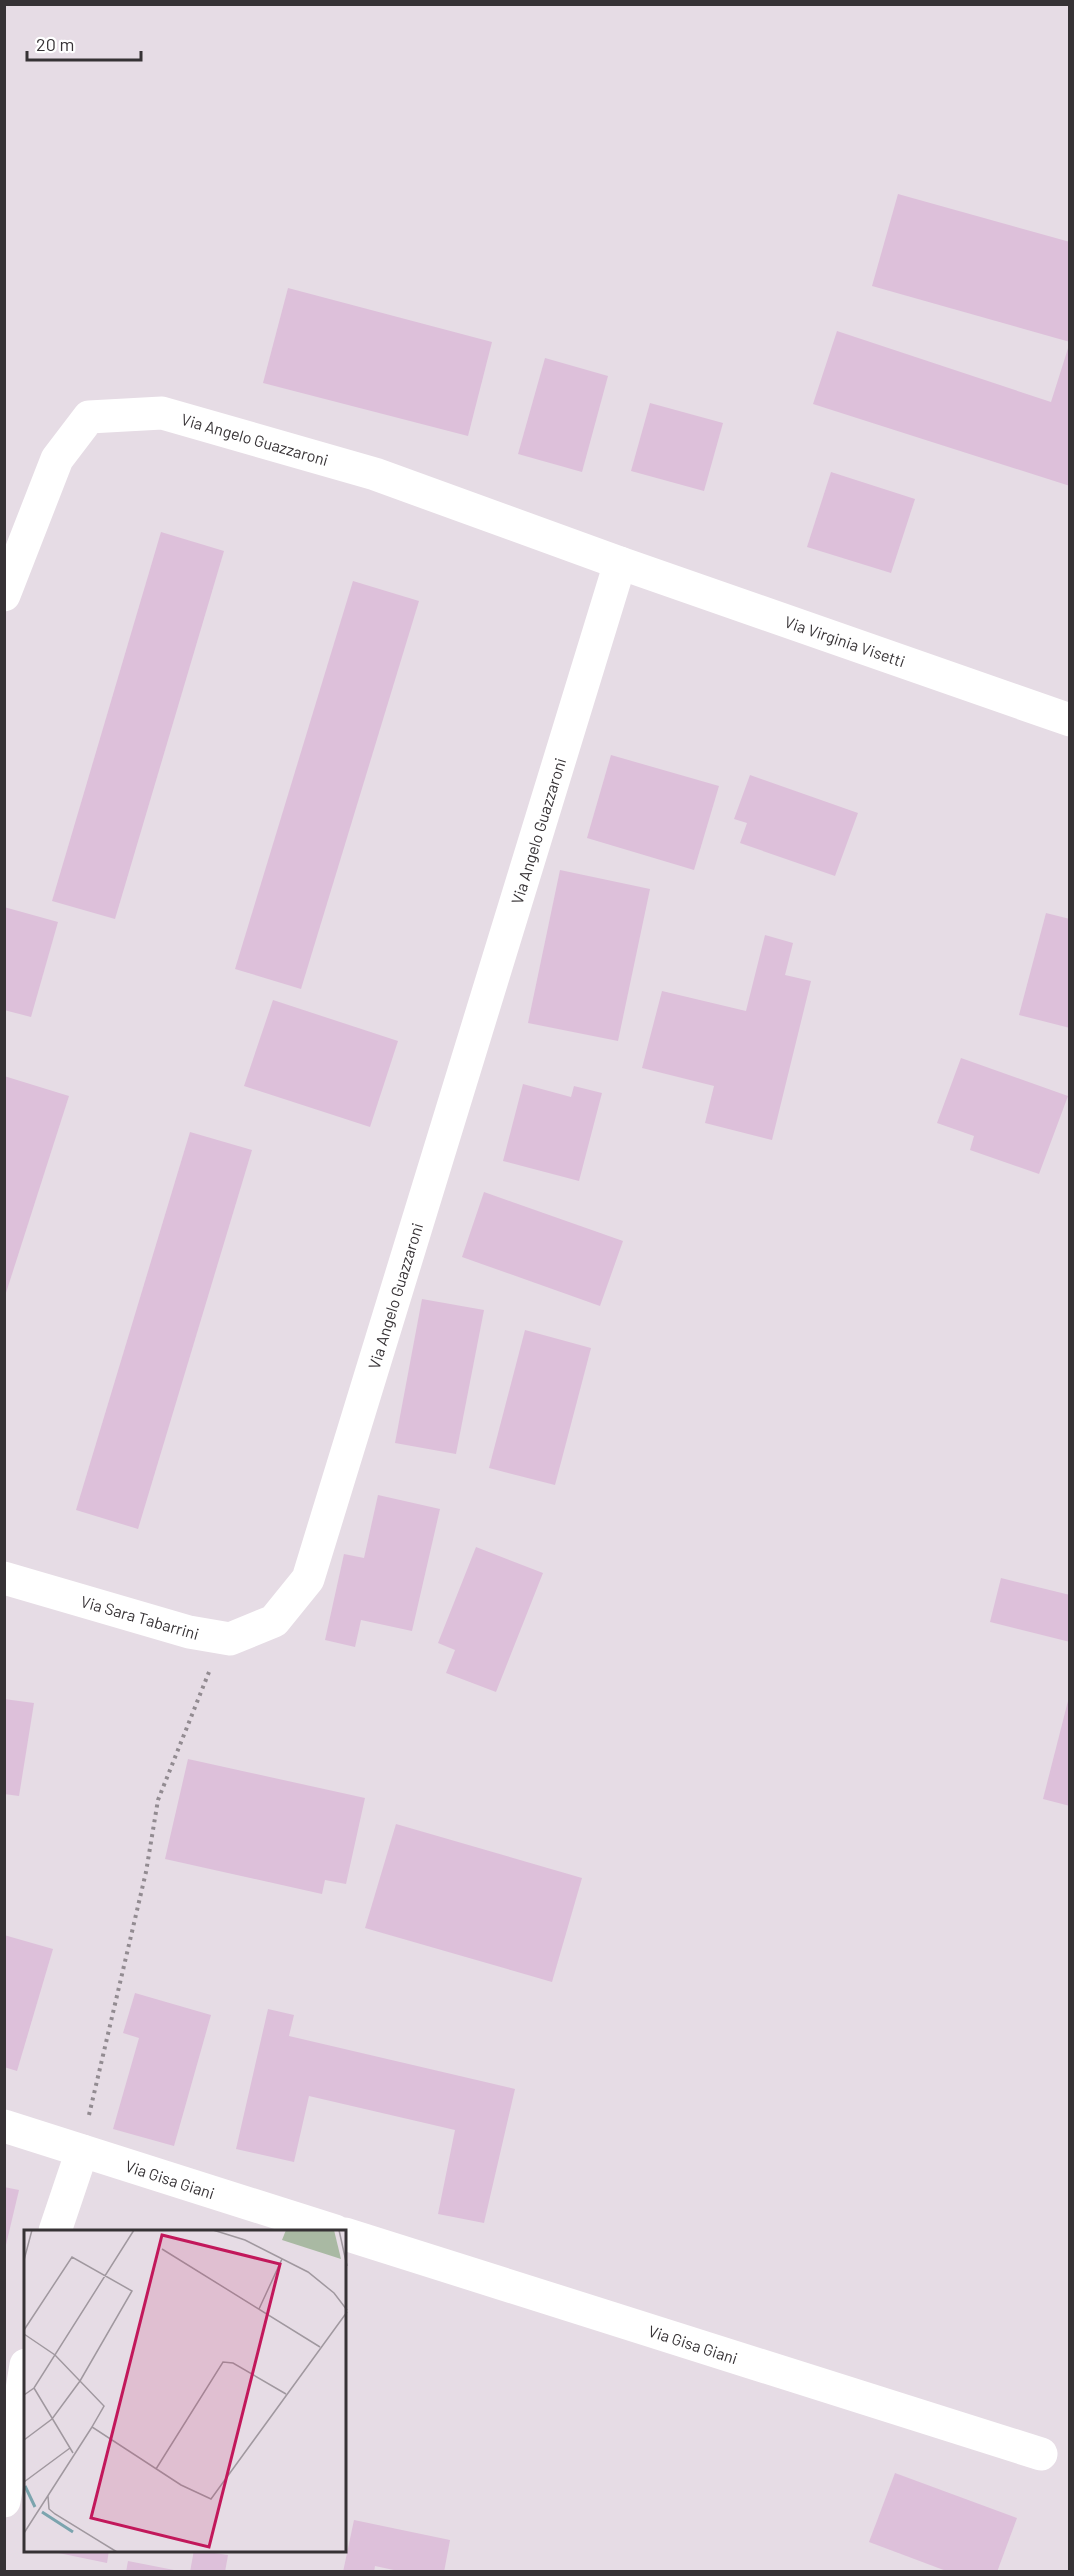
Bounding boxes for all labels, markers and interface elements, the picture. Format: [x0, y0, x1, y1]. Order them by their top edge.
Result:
scale bar [27, 24, 141, 62]
text: 20 m [36, 33, 74, 55]
street label: Via Angelo Guazzaroni [179, 409, 331, 469]
street label: Via Virginia Visetti [782, 611, 908, 671]
street label: Via Angelo Guazzaroni [507, 756, 569, 906]
street label: Via Angelo Guazzaroni [364, 1221, 426, 1371]
street label: Via Sara Tabarrini [79, 1591, 201, 1643]
street label: Via Gisa Giani [123, 2156, 217, 2202]
inset map [24, 2230, 346, 2552]
street label: Via Gisa Giani [646, 2321, 740, 2367]

